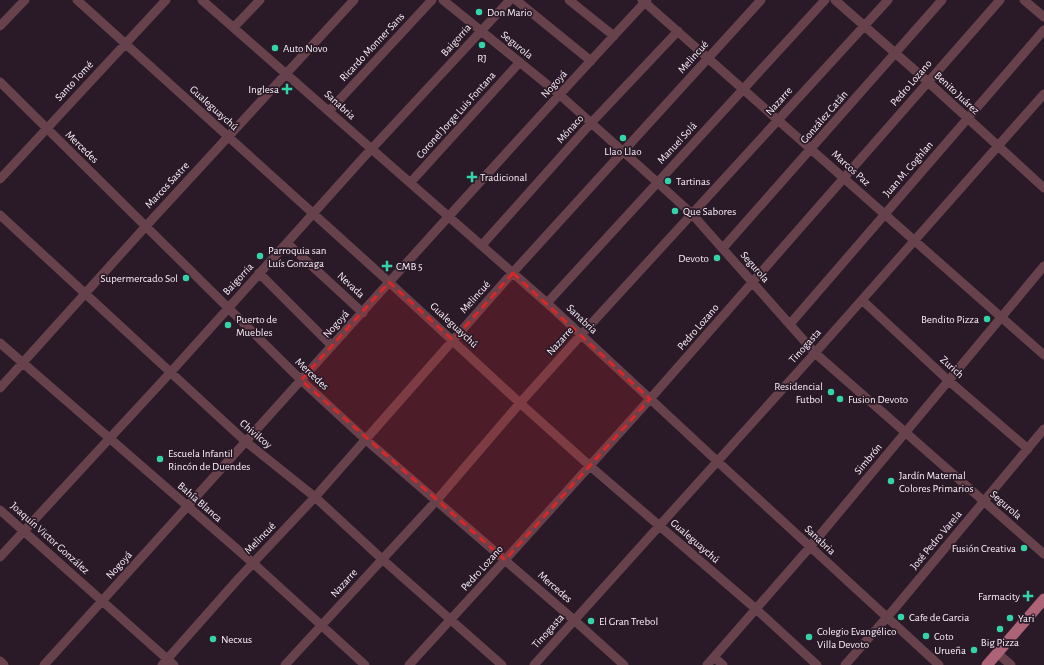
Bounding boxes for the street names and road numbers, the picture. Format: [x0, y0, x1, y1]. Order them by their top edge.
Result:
street label: Ricardo Monner Sans [337, 11, 407, 83]
street label: Baigorria [439, 22, 473, 58]
street label: Segurola [499, 29, 535, 61]
street label: Melincué [676, 39, 710, 75]
street label: Pedro Lozano [888, 58, 934, 108]
street label: Santo Tomé [53, 59, 95, 103]
street label: Nogoyá [539, 68, 569, 100]
street label: Coronel Jorge Luis Fontana [414, 70, 498, 160]
street label: Benito Juárez [932, 70, 982, 117]
street label: Gualeguaychú [188, 84, 241, 133]
street label: Nazarre [764, 85, 794, 117]
street label: Sanabria [322, 88, 358, 122]
street label: González Catán [798, 88, 850, 146]
street label: Mónaco [554, 113, 586, 145]
street label: Manuel Solá [655, 120, 699, 166]
street label: Mercedes [63, 129, 101, 165]
street label: Juan M. Coghlan [881, 139, 935, 199]
street label: Marcos Paz [830, 148, 873, 188]
street label: Marcos Sastre [143, 160, 191, 210]
street label: Segurola [739, 249, 771, 285]
street label: Baigorria [221, 261, 255, 297]
street label: Nevada [335, 270, 367, 300]
street label: Melincué [458, 279, 492, 315]
street label: Gualeguaychú [428, 300, 480, 350]
street label: Sanabria [565, 302, 599, 336]
street label: Pedro Lozano [675, 302, 721, 352]
street label: Nogoyá [321, 308, 351, 340]
street label: Nazarre [545, 325, 575, 357]
street label: Tinogasta [787, 327, 823, 365]
street label: Zurich [938, 354, 966, 380]
street label: Mercedes [293, 356, 331, 392]
street label: Chivilcoy [238, 417, 274, 451]
street label: Simbrón [852, 441, 884, 477]
street label: Bahía Blanca [176, 480, 224, 524]
street label: Segurola [988, 489, 1024, 521]
street label: Joaquín Victor González [9, 500, 92, 576]
street label: José Pedro Varela [908, 508, 964, 572]
street label: Gualeguaychú [668, 517, 722, 565]
street label: Melincué [242, 520, 278, 556]
street label: Sanabria [803, 523, 837, 557]
street label: Pedro Lozano [459, 543, 505, 593]
street label: Nogoyá [104, 549, 134, 581]
street label: Nazarre [329, 567, 359, 599]
street label: Mercedes [536, 569, 574, 605]
street label: Tinogasta [530, 612, 566, 650]

